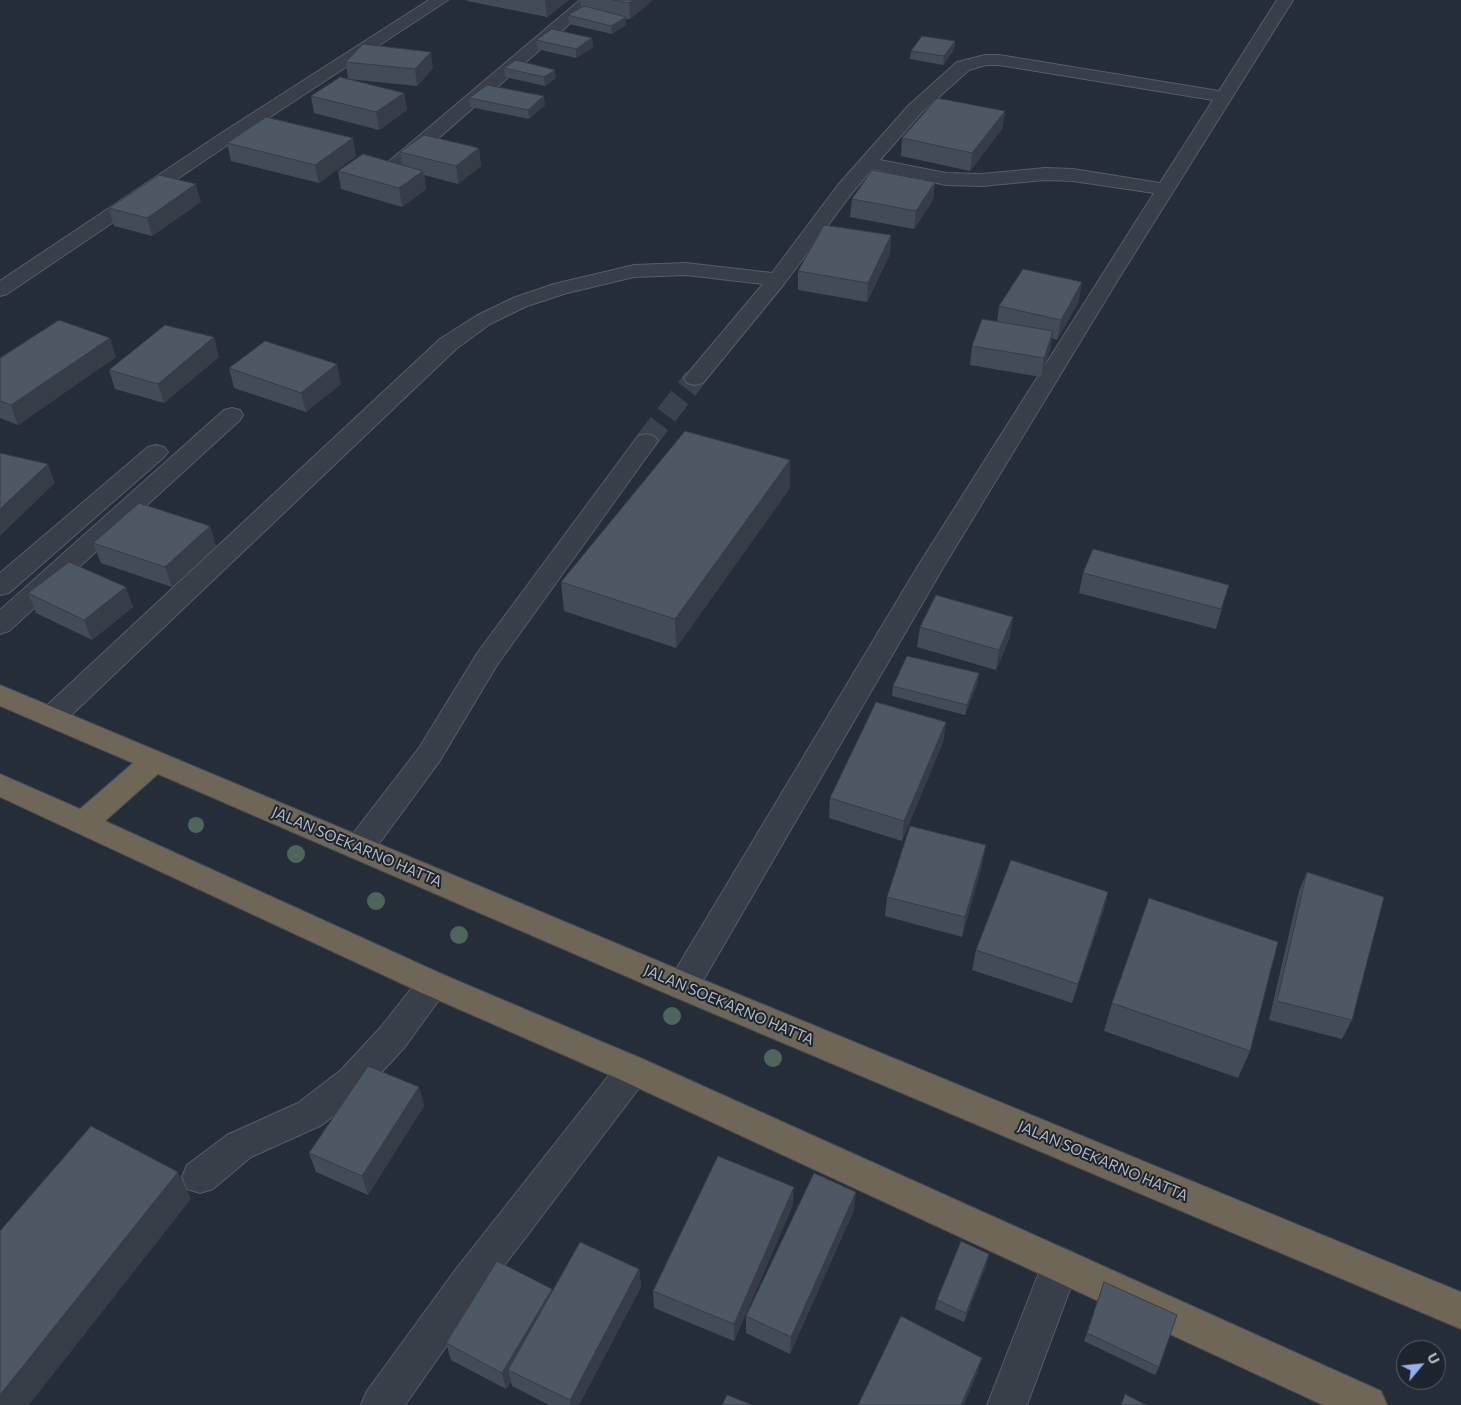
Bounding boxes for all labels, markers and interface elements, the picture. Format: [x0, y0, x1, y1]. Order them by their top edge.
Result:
street label: JALAN SOEKARNO HATTA [269, 803, 445, 891]
street label: JALAN SOEKARNO HATTA [641, 961, 817, 1049]
street label: JALAN SOEKARNO HATTA [1015, 1117, 1191, 1205]
north arrow [1396, 1340, 1446, 1390]
text: U [1424, 1350, 1444, 1367]

